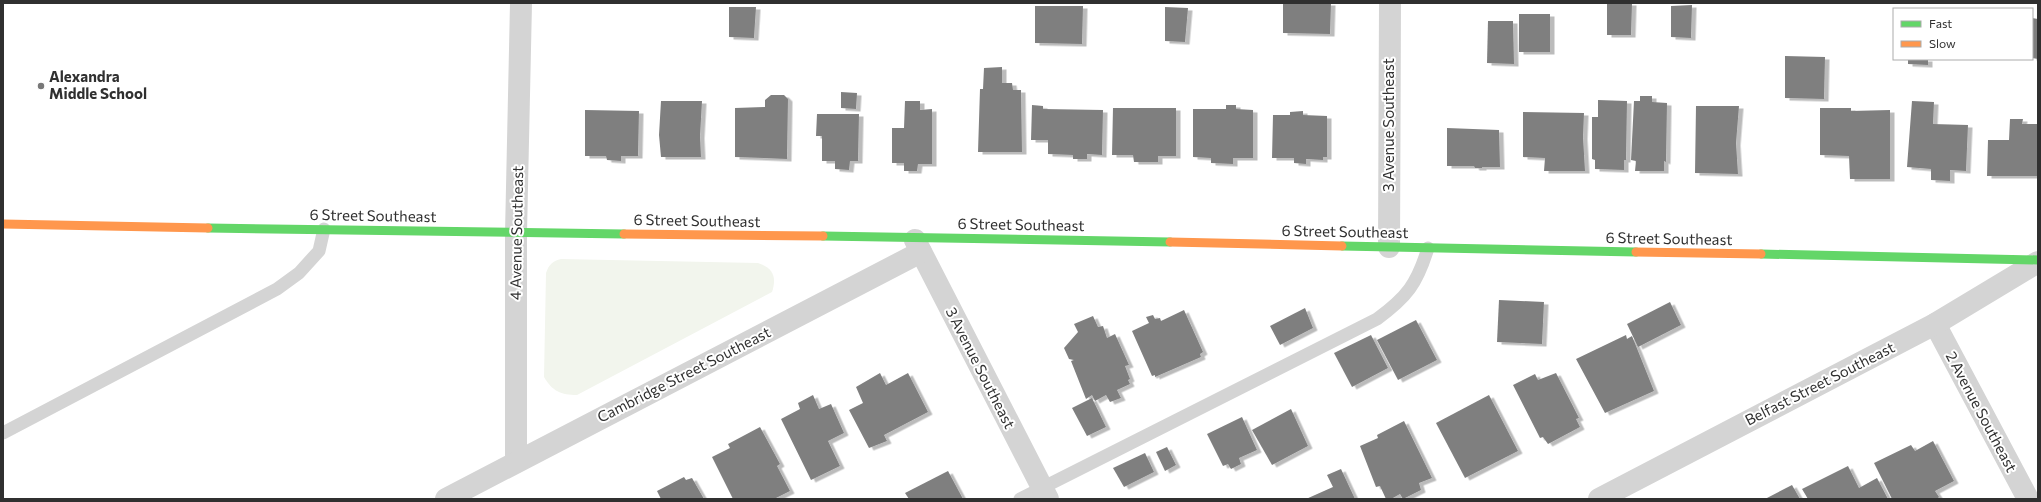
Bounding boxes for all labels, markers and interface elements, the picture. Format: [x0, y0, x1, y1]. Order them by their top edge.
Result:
legend [1893, 8, 2033, 60]
text: Fast [1929, 16, 1952, 30]
text: Slow [1929, 36, 1956, 50]
street label: 3 Avenue Southeast [1379, 58, 1397, 192]
place label: Alexandra Middle School [49, 67, 147, 102]
marker: Alexandra Middle School [36, 81, 46, 91]
street label: 4 Avenue Southeast [506, 166, 526, 300]
street label: 6 Street Southeast [309, 205, 437, 225]
street label: 6 Street Southeast [633, 210, 761, 230]
street label: 6 Street Southeast [957, 214, 1085, 234]
street label: 6 Street Southeast [1281, 221, 1409, 241]
street label: 6 Street Southeast [1605, 228, 1733, 248]
street label: 3 Avenue Southeast [942, 304, 1019, 431]
street label: Cambridge Street Southeast [594, 322, 773, 426]
street label: Belfast Street Southeast [1742, 337, 1897, 429]
street label: 2 Avenue Southeast [1943, 348, 2021, 475]

